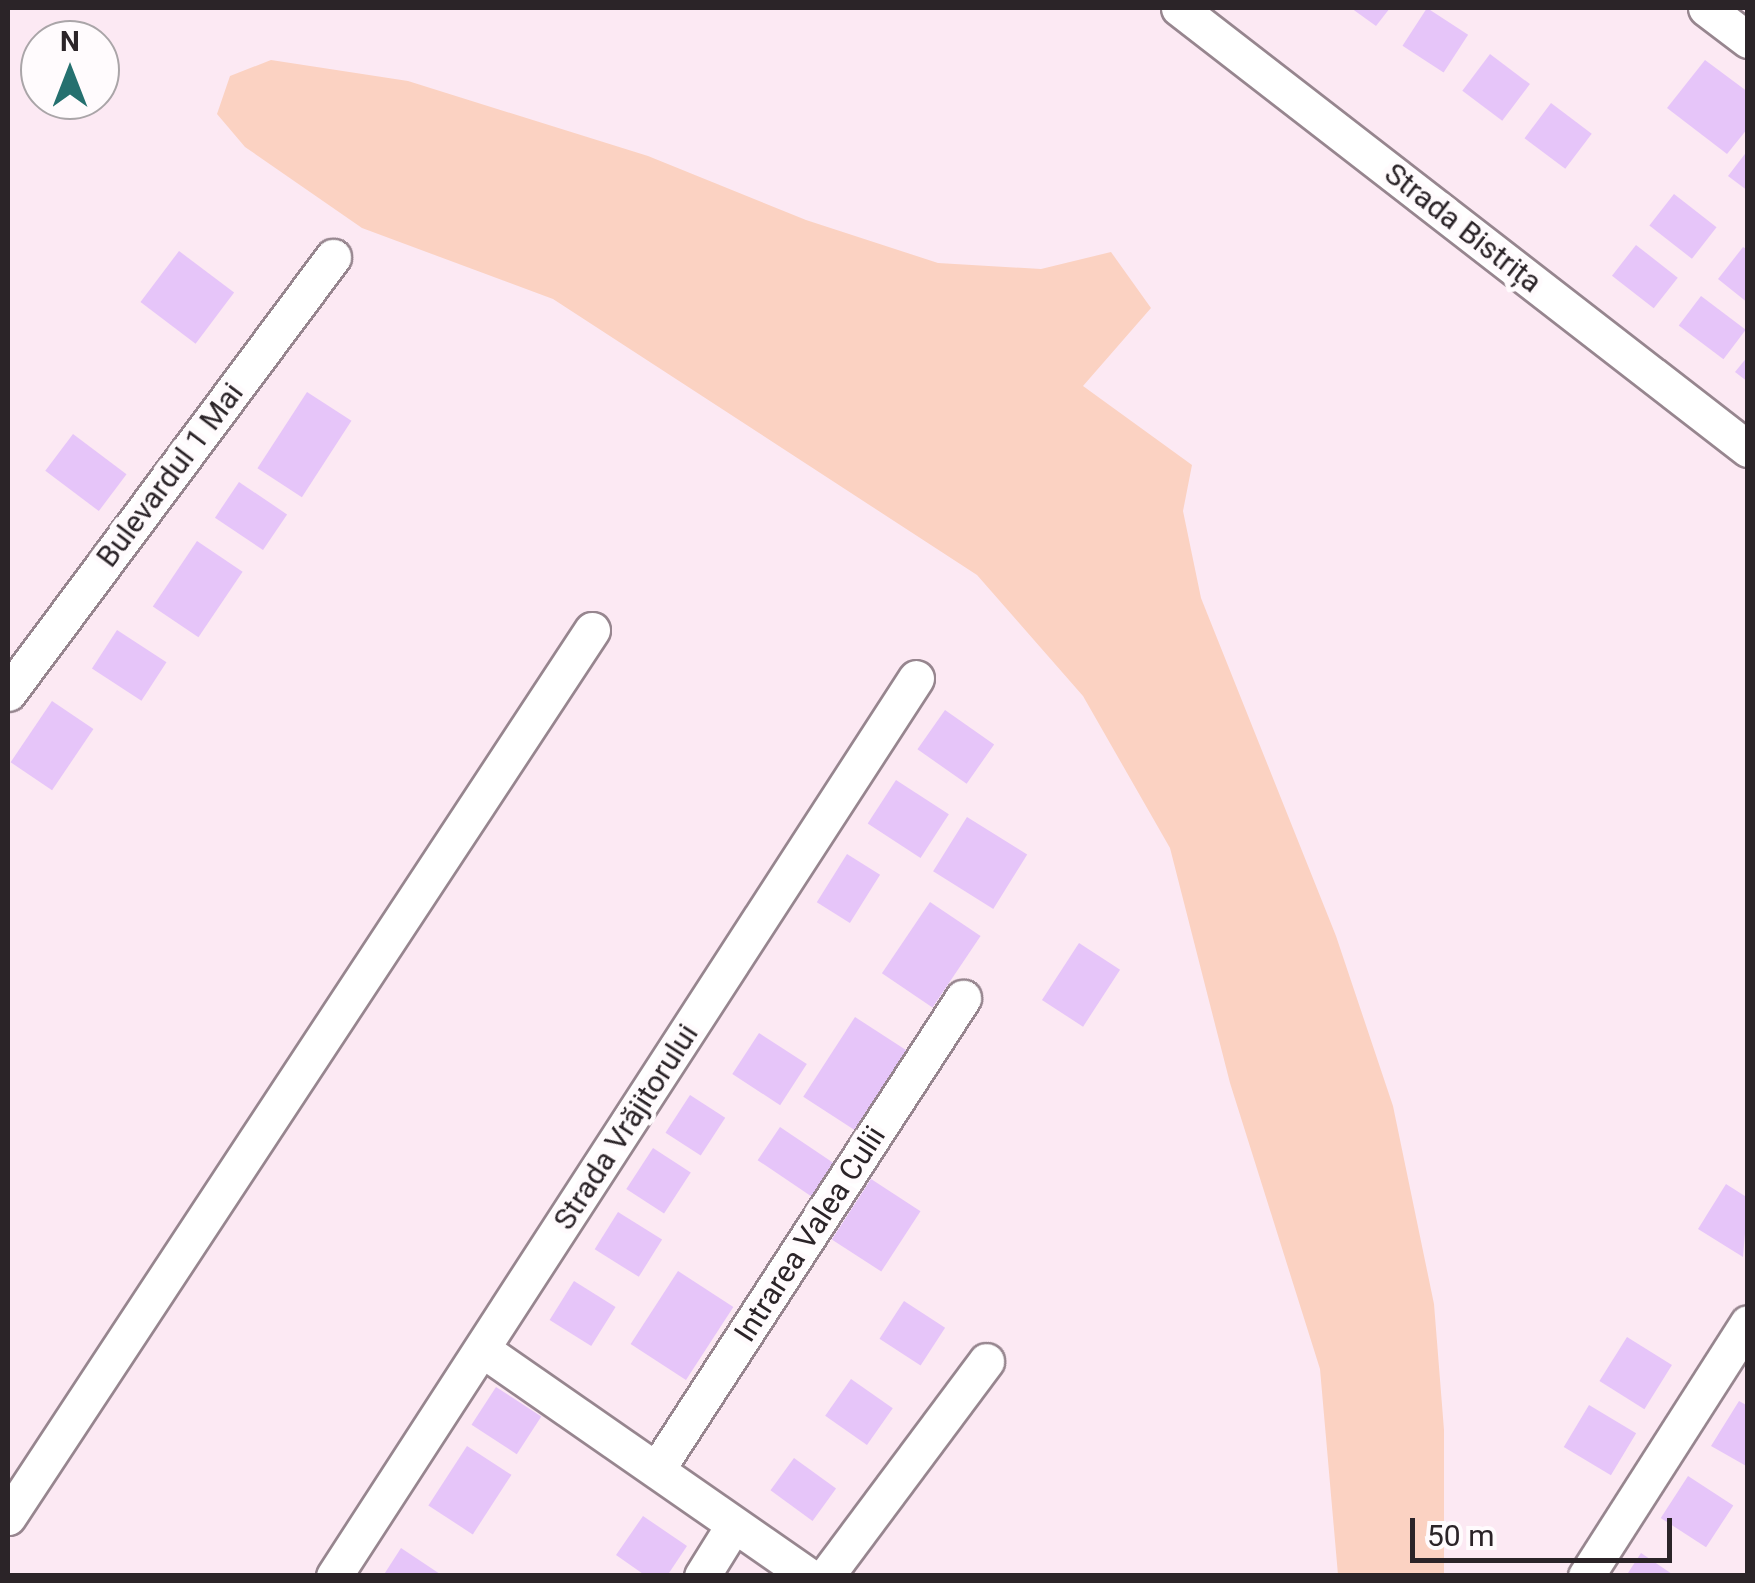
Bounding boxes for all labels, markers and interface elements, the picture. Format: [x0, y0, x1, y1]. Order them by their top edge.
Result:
north arrow [20, 20, 120, 120]
text: N [60, 25, 80, 58]
street label: Strada Bistrița [1377, 156, 1549, 300]
street label: Bulevardul 1 Mai [89, 376, 251, 574]
street label: Strada Vrăjitorului [546, 1018, 706, 1236]
street label: Intrarea Valea Culii [727, 1120, 893, 1348]
scale bar [1415, 1498, 1678, 1560]
text: 50 m [1427, 1518, 1494, 1553]

